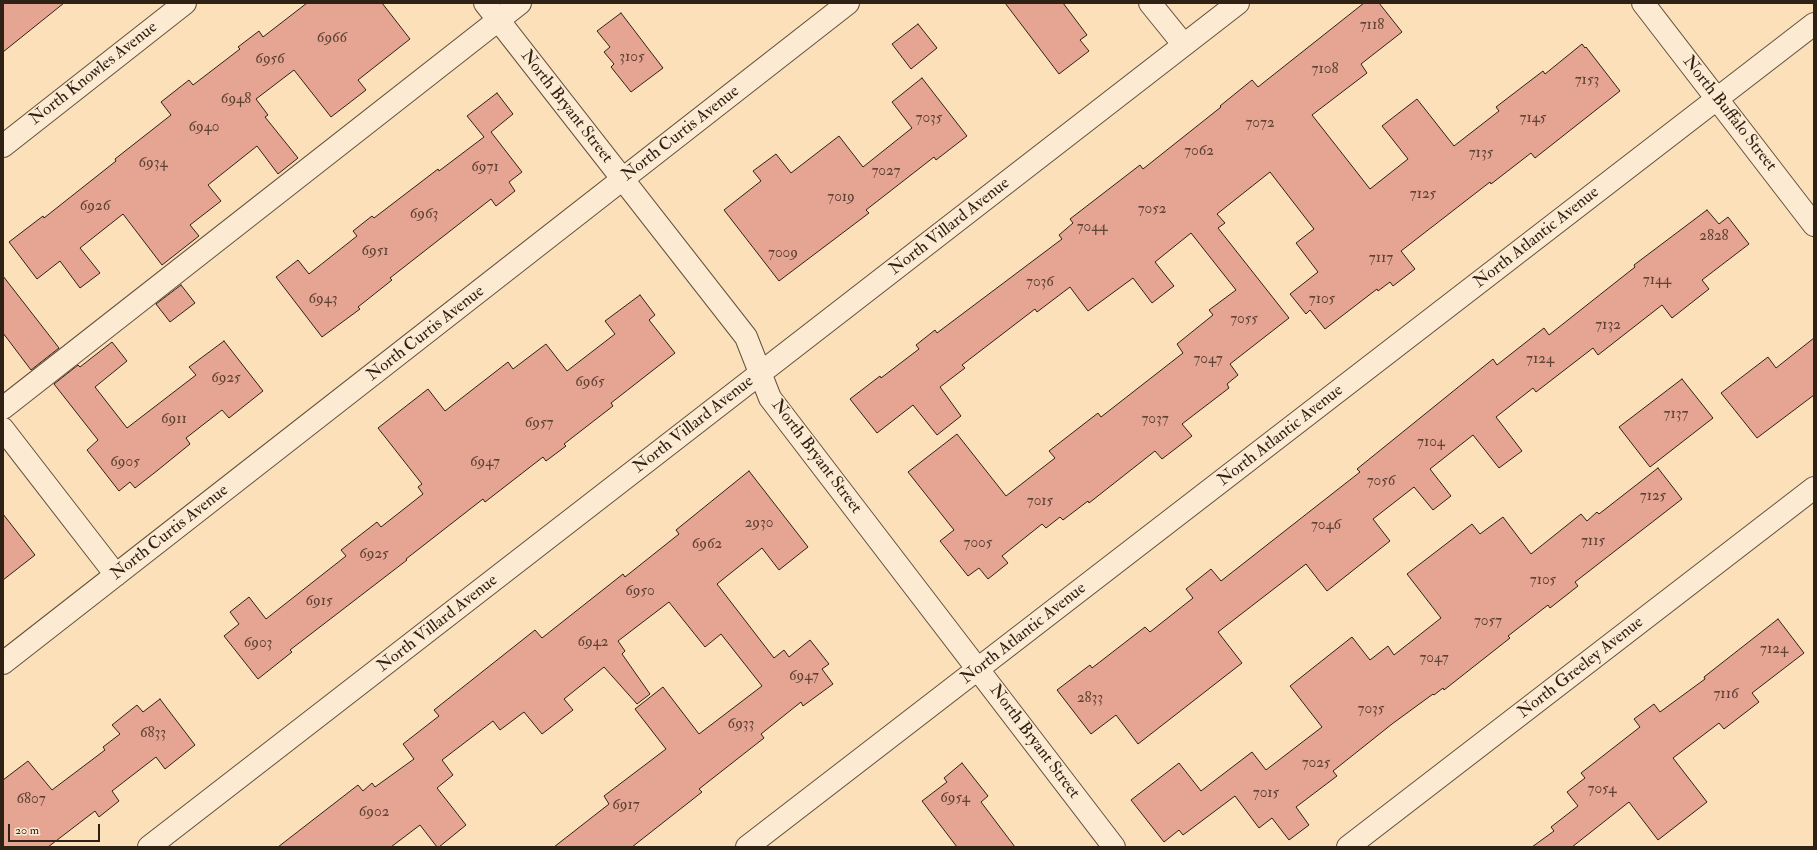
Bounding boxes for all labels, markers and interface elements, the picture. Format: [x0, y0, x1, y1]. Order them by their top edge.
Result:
house number: 7118 [1360, 17, 1384, 35]
street label: North Knowles Avenue [26, 18, 162, 130]
house number: 6966 [317, 30, 347, 48]
street label: North Bryant Street [516, 46, 616, 168]
house number: 3105 [619, 49, 645, 67]
house number: 6956 [255, 51, 285, 69]
street label: North Buffalo Street [1678, 52, 1780, 176]
house number: 7108 [1312, 61, 1338, 79]
house number: 7153 [1575, 72, 1599, 90]
street label: North Curtis Avenue [618, 82, 744, 186]
house number: 6948 [221, 91, 251, 109]
house number: 7035 [916, 110, 942, 128]
house number: 7145 [1520, 110, 1546, 128]
house number: 7072 [1245, 115, 1275, 133]
house number: 6940 [188, 119, 220, 137]
house number: 7062 [1184, 143, 1214, 161]
house number: 7135 [1469, 145, 1493, 163]
house number: 6934 [138, 155, 168, 173]
house number: 6971 [471, 159, 499, 177]
house number: 7027 [872, 163, 900, 181]
street label: North Villard Avenue [886, 174, 1014, 280]
street label: North Atlantic Avenue [1470, 183, 1604, 293]
house number: 7125 [1410, 186, 1436, 204]
house number: 7019 [827, 189, 855, 207]
house number: 6926 [80, 198, 110, 216]
house number: 7052 [1138, 201, 1166, 219]
house number: 6963 [410, 206, 438, 224]
house number: 7044 [1077, 219, 1107, 237]
house number: 2828 [1699, 228, 1729, 246]
house number: 6951 [361, 243, 389, 261]
house number: 7009 [768, 245, 798, 263]
house number: 7117 [1369, 250, 1393, 268]
house number: 7144 [1643, 272, 1671, 290]
house number: 7036 [1026, 274, 1054, 292]
street label: North Curtis Avenue [363, 282, 489, 386]
house number: 6943 [308, 291, 338, 309]
house number: 7105 [1309, 291, 1335, 309]
house number: 7055 [1230, 311, 1258, 329]
house number: 7132 [1595, 317, 1621, 335]
house number: 7047 [1193, 351, 1223, 369]
house number: 7124 [1526, 351, 1554, 369]
house number: 6925 [211, 370, 241, 388]
street label: North Villard Avenue [630, 372, 758, 478]
house number: 6965 [575, 374, 605, 392]
street label: North Atlantic Avenue [1214, 381, 1348, 491]
street label: North Bryant Street [766, 396, 866, 518]
house number: 7137 [1664, 406, 1688, 424]
house number: 6911 [161, 411, 187, 429]
house number: 7037 [1141, 411, 1169, 429]
house number: 6957 [525, 415, 553, 433]
house number: 7104 [1417, 434, 1445, 452]
house number: 6905 [110, 454, 140, 472]
house number: 6947 [470, 454, 500, 472]
house number: 7056 [1367, 473, 1395, 491]
street label: North Curtis Avenue [107, 481, 233, 585]
house number: 7125 [1640, 488, 1666, 506]
house number: 7015 [1027, 493, 1053, 511]
house number: 2930 [745, 515, 773, 533]
house number: 7046 [1311, 517, 1341, 535]
house number: 7115 [1581, 533, 1605, 551]
house number: 7005 [964, 535, 992, 553]
house number: 6962 [692, 536, 722, 554]
house number: 6925 [359, 546, 389, 564]
street label: North Villard Avenue [374, 571, 502, 677]
house number: 7105 [1530, 572, 1556, 590]
street label: North Atlantic Avenue [957, 579, 1091, 689]
house number: 6950 [625, 583, 655, 601]
house number: 6915 [305, 593, 333, 611]
house number: 7057 [1474, 613, 1502, 631]
street label: North Greeley Avenue [1514, 613, 1648, 723]
house number: 6942 [578, 634, 608, 652]
house number: 6903 [244, 635, 272, 653]
house number: 7124 [1760, 641, 1788, 659]
house number: 7047 [1419, 650, 1449, 668]
house number: 6947 [789, 668, 819, 686]
street label: North Bryant Street [984, 681, 1084, 803]
house number: 7116 [1713, 686, 1739, 704]
house number: 2833 [1077, 690, 1103, 708]
house number: 7035 [1358, 701, 1384, 719]
house number: 6933 [728, 716, 754, 734]
house number: 6833 [140, 725, 166, 743]
house number: 7025 [1302, 755, 1330, 773]
house number: 7054 [1588, 781, 1616, 799]
house number: 7015 [1253, 785, 1279, 803]
house number: 6954 [940, 790, 970, 808]
house number: 6807 [16, 791, 46, 809]
house number: 6917 [612, 797, 640, 815]
house number: 6902 [359, 804, 389, 822]
scale bar [10, 816, 102, 842]
text: 20 m [15, 823, 39, 838]

